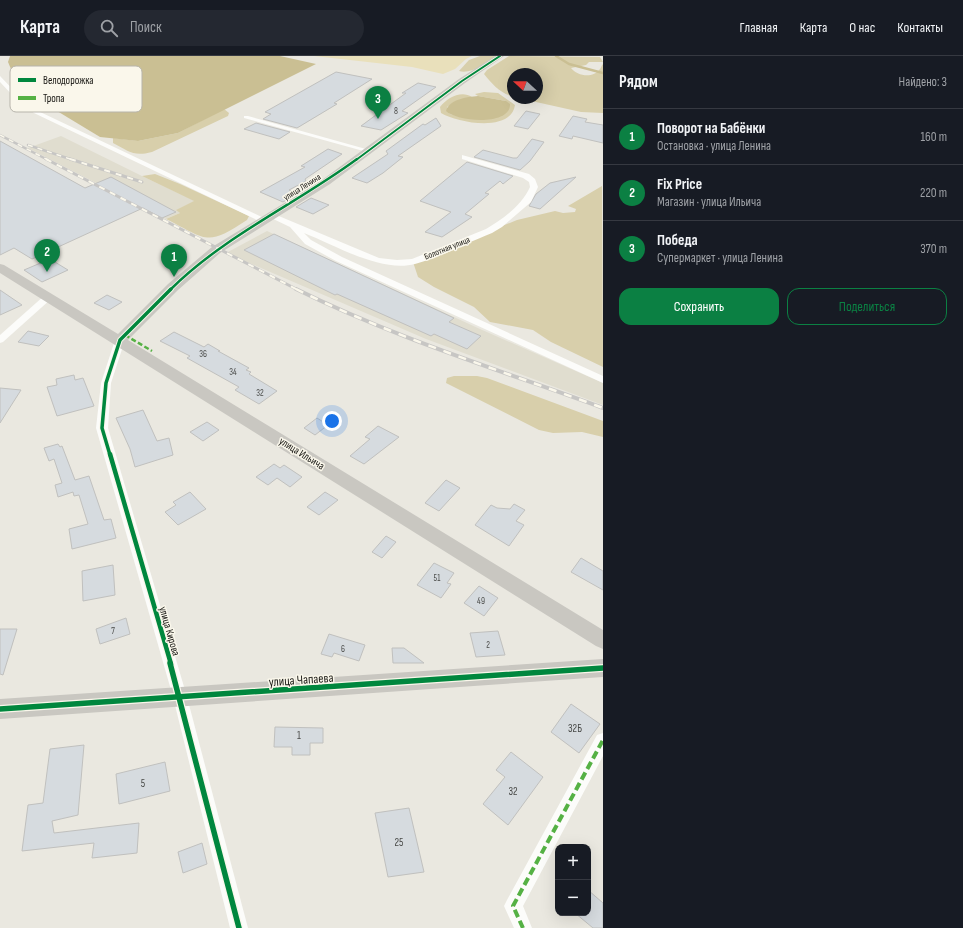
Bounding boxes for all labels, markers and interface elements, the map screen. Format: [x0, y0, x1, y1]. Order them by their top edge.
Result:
search box [84, 10, 364, 46]
text: Карта [20, 16, 60, 39]
icon: search [98, 17, 120, 39]
text: Поиск [130, 18, 162, 37]
text: Главная [740, 19, 778, 36]
text: Карта [800, 19, 827, 36]
text: О нас [849, 19, 875, 36]
text: Контакты [897, 19, 943, 36]
legend [10, 66, 142, 112]
north arrow [507, 68, 543, 104]
text: Рядом [619, 72, 658, 92]
text: Велодорожка [43, 74, 94, 87]
text: Найдено: 3 [899, 74, 947, 90]
pin: 3 [365, 86, 391, 119]
text: Тропа [43, 92, 65, 105]
house number: 8 [394, 106, 398, 117]
text: Поворот на Бабёнки [657, 119, 765, 138]
text: 1 [629, 129, 635, 145]
text: 160 m [921, 129, 947, 145]
text: Остановка · улица Ленина [657, 138, 771, 154]
street label: улица Ленина [282, 172, 323, 203]
text: Fix Price [657, 175, 702, 194]
text: 2 [629, 185, 635, 201]
text: 220 m [920, 185, 947, 201]
text: Магазин · улица Ильича [657, 194, 761, 210]
text: Победа [657, 231, 698, 250]
street label: Болотная улица [423, 234, 472, 263]
pin: 2 [34, 239, 60, 272]
text: 3 [629, 241, 635, 257]
text: 370 m [920, 241, 947, 257]
pin: 1 [161, 244, 187, 277]
text: Супермаркет · улица Ленина [657, 250, 783, 266]
button: Сохранить [619, 288, 779, 325]
button: Поделиться [787, 288, 947, 325]
house number: 36 [199, 349, 207, 360]
house number: 34 [229, 367, 237, 378]
house number: 32 [256, 388, 264, 399]
your location [322, 411, 342, 431]
street label: улица Ильича [277, 434, 327, 472]
house number: 51 [434, 573, 441, 584]
house number: 49 [477, 596, 485, 607]
street label: улица Кирова [156, 605, 183, 657]
house number: 7 [111, 626, 115, 637]
house number: 2 [486, 640, 490, 651]
house number: 6 [341, 644, 345, 655]
street label: улица Чапаева [268, 670, 334, 690]
house number: 32Б [568, 722, 582, 735]
house number: 1 [297, 729, 301, 742]
house number: 5 [141, 777, 145, 790]
house number: 32 [508, 785, 518, 798]
house number: 25 [395, 836, 403, 849]
map controls [555, 844, 591, 916]
button: + [555, 844, 591, 880]
button: − [555, 880, 591, 916]

